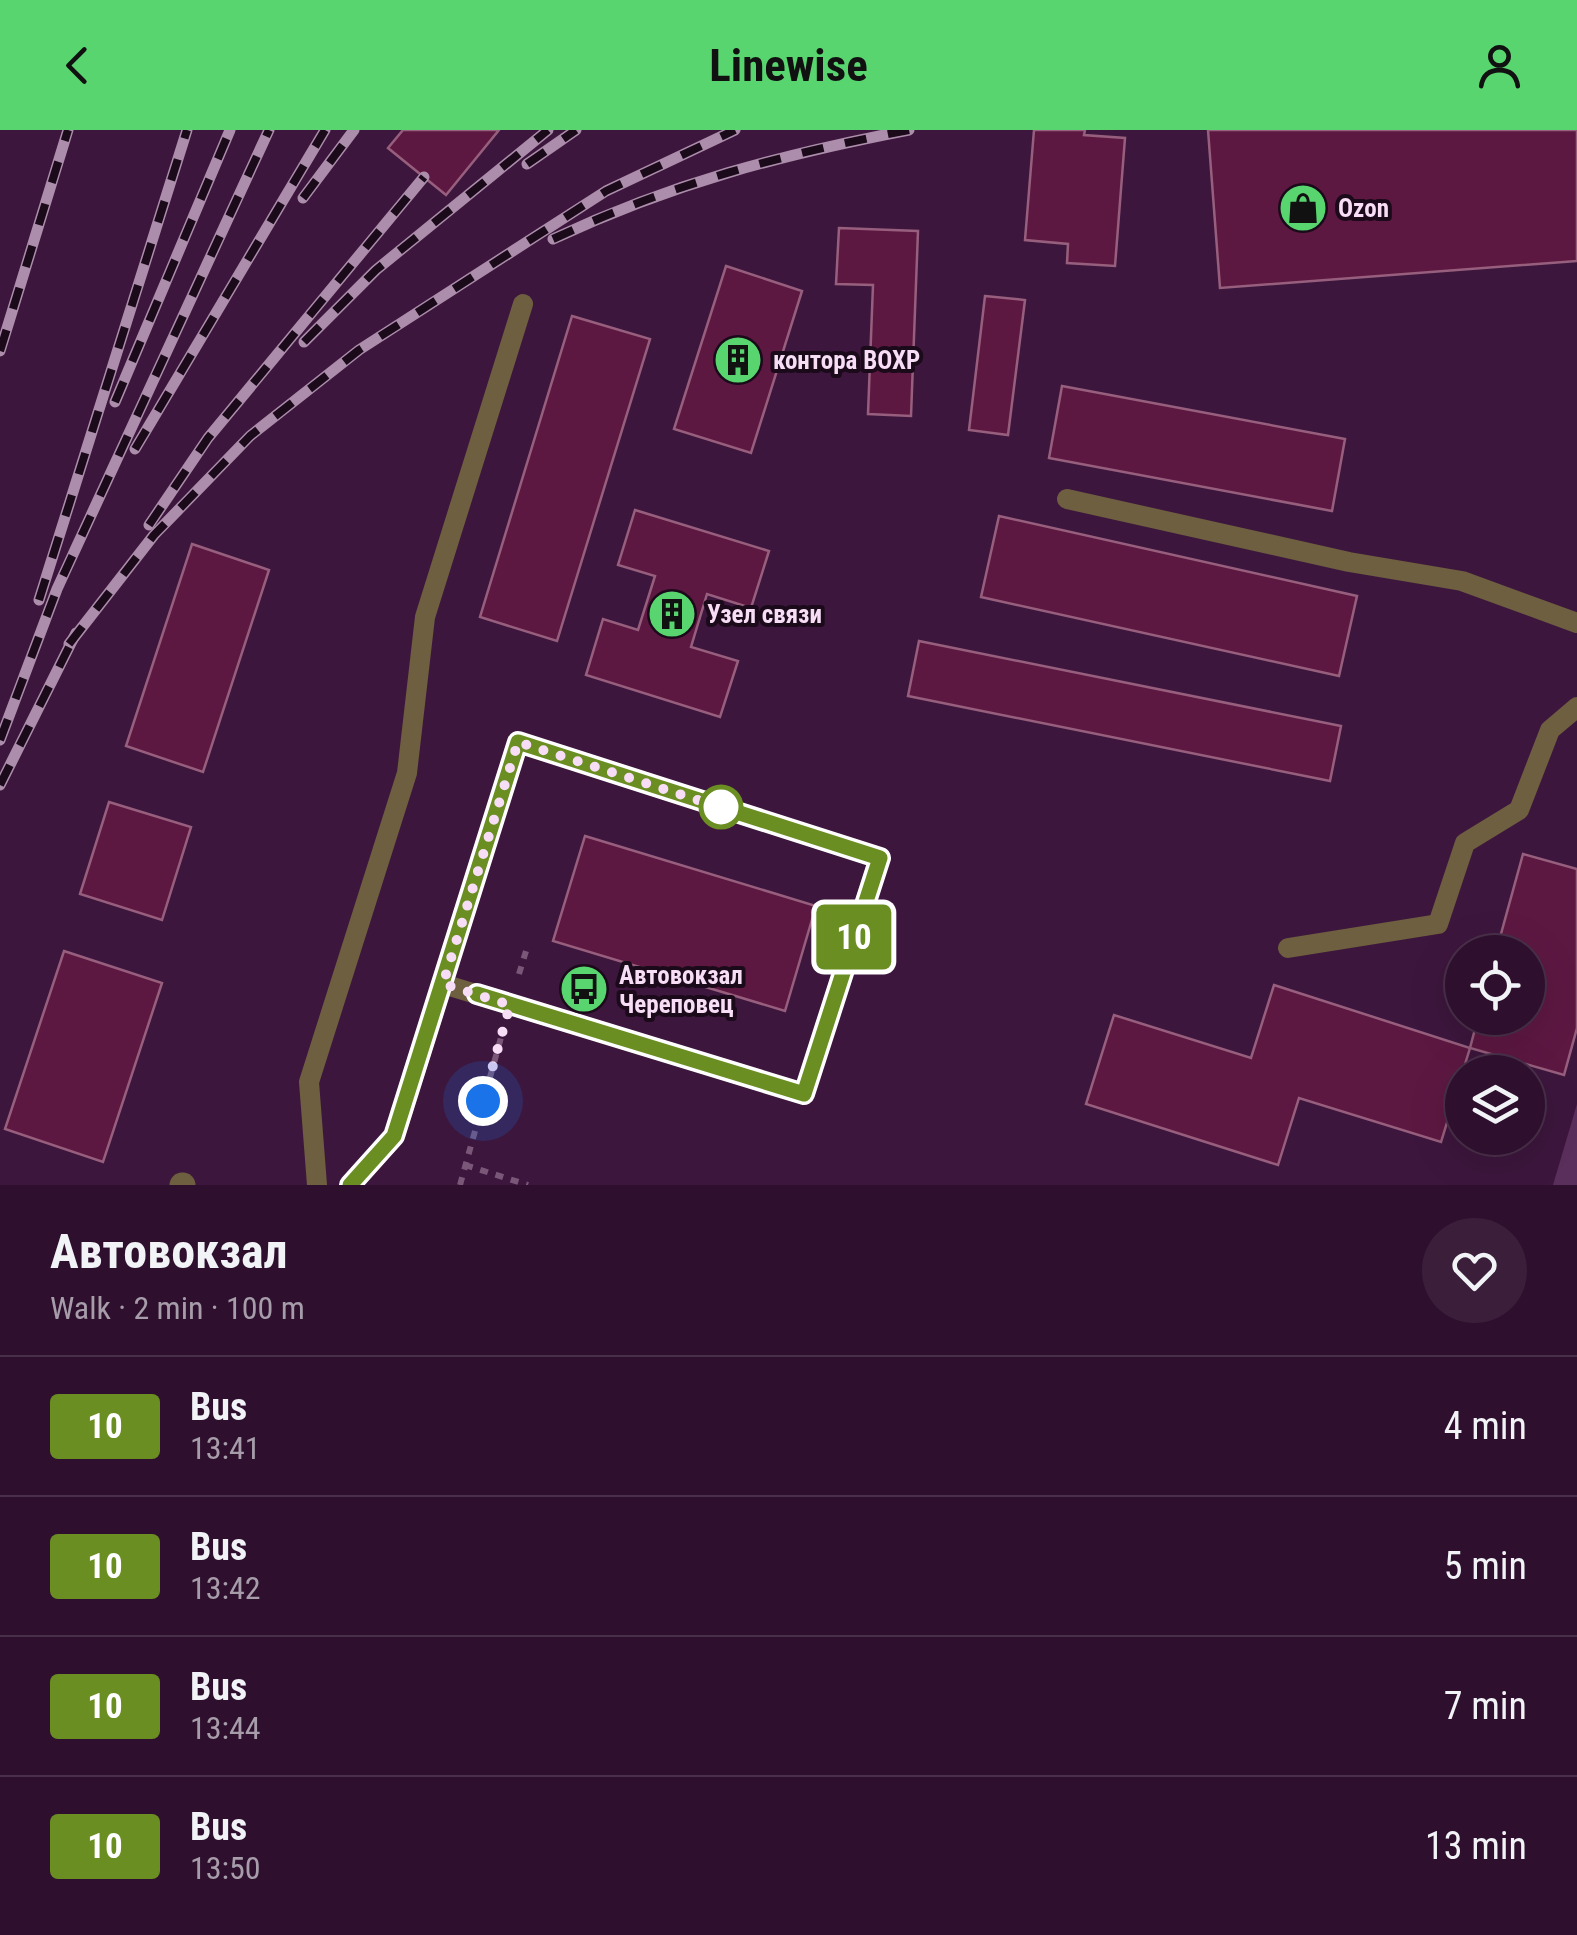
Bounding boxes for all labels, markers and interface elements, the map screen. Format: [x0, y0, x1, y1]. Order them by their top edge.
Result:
icon: back [50, 38, 105, 93]
icon: person [1472, 38, 1527, 93]
text: Linewise [709, 39, 868, 92]
shop icon: Ozon [1277, 182, 1329, 234]
place label: Ozon [1338, 194, 1389, 223]
building icon: контора ВОХР [712, 334, 764, 386]
place label: контора ВОХР [773, 346, 920, 375]
building icon: Узел связи [646, 588, 698, 640]
place label: Узел связи [707, 600, 822, 629]
unlabelled marker [700, 786, 742, 828]
line badge: 10 [809, 904, 899, 970]
text: 10 [836, 917, 872, 958]
map controls [1445, 935, 1545, 1155]
button: locate [1445, 935, 1545, 1035]
place label: Автовокзал Череповец [619, 961, 743, 1019]
bus stop icon: Автовокзал Череповец [558, 963, 610, 1015]
button: layers [1445, 1055, 1545, 1155]
your location [458, 1076, 508, 1126]
button: heart [1422, 1218, 1527, 1323]
text: Автовокзал [50, 1223, 288, 1280]
text: Walk · 2 min · 100 m [50, 1289, 305, 1327]
text: Bus [190, 1385, 247, 1429]
text: 4 min [1444, 1404, 1527, 1448]
text: 10 [87, 1406, 123, 1447]
text: 13:41 [190, 1429, 261, 1467]
text: Bus [190, 1525, 247, 1569]
text: 5 min [1444, 1544, 1527, 1588]
text: 10 [87, 1546, 123, 1587]
text: 13:42 [190, 1569, 261, 1607]
text: Bus [190, 1665, 247, 1709]
text: 7 min [1444, 1684, 1527, 1728]
text: 10 [87, 1686, 123, 1727]
text: 13:44 [190, 1709, 261, 1747]
text: Bus [190, 1805, 247, 1849]
text: 13 min [1425, 1824, 1527, 1868]
text: 10 [87, 1826, 123, 1867]
text: 13:50 [190, 1849, 261, 1887]

